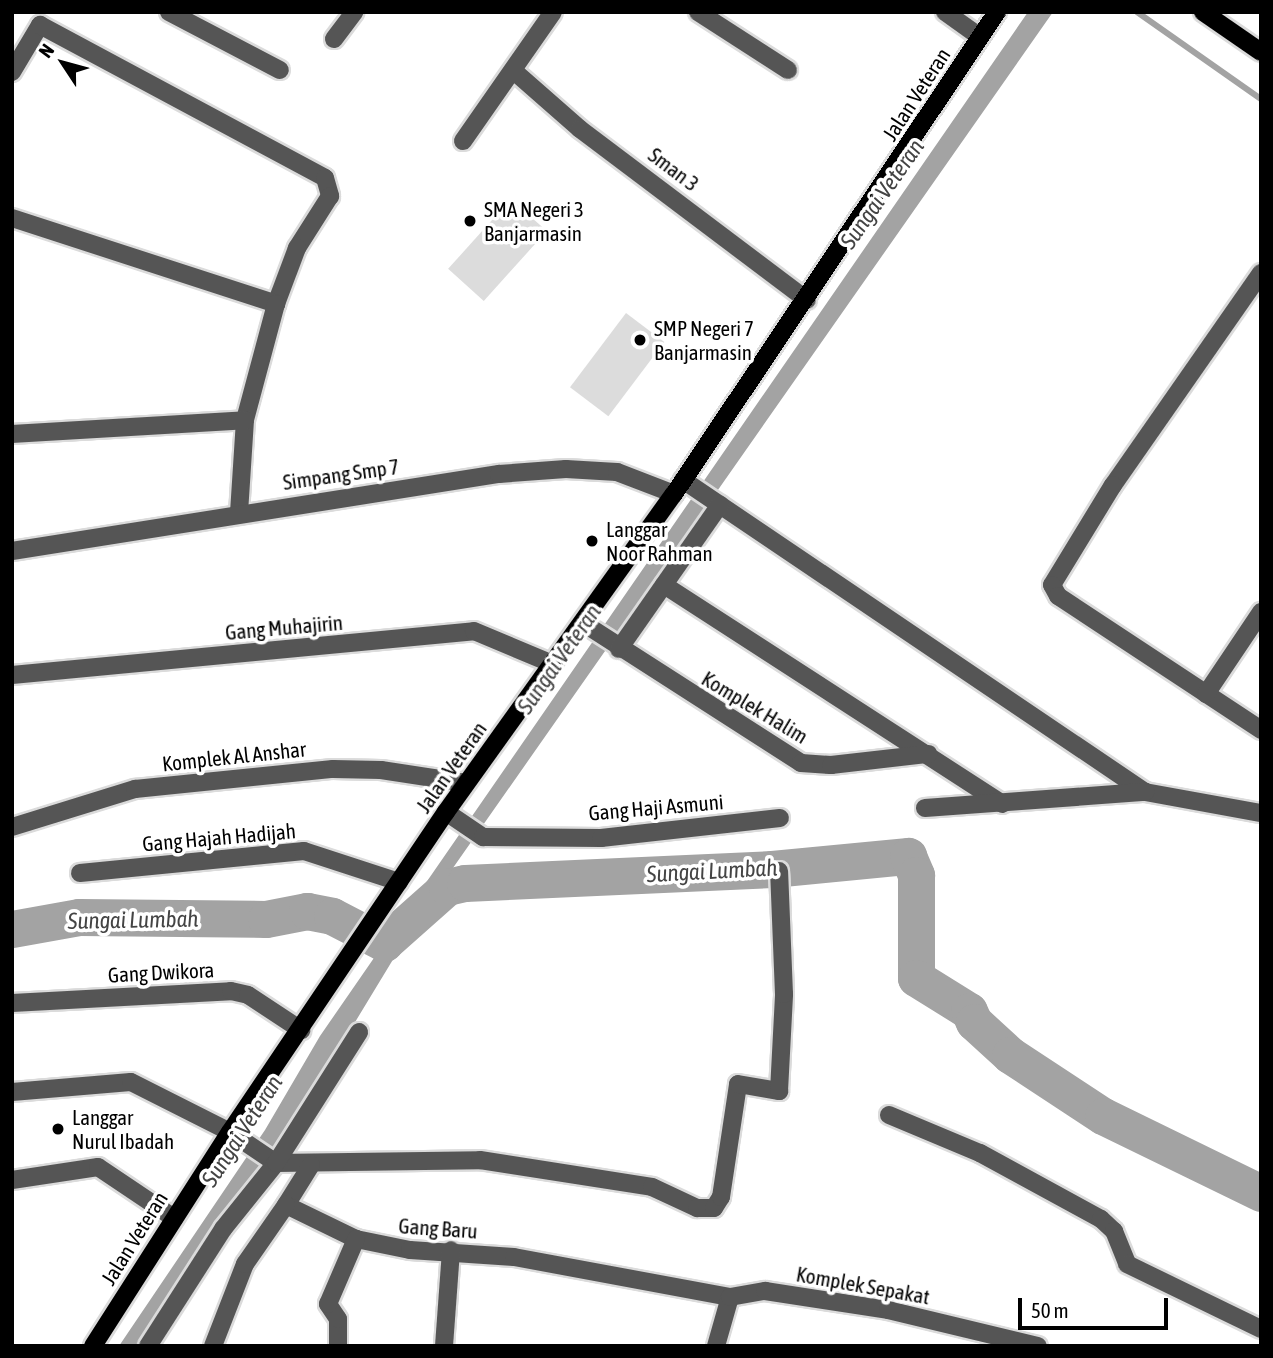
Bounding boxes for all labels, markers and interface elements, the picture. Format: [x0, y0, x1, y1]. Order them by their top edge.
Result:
north arrow [28, 28, 98, 98]
text: N [34, 40, 58, 62]
street label: Jalan Veteran [877, 43, 955, 145]
water label: Sungai Veteran [834, 134, 930, 254]
street label: Sman 3 [644, 142, 704, 196]
place label: SMA Negeri 3 Banjarmasin [484, 196, 584, 246]
marker: SMA Negeri 3 Banjarmasin [462, 213, 478, 229]
place label: SMP Negeri 7 Banjarmasin [654, 315, 754, 365]
marker: SMP Negeri 7 Banjarmasin [632, 332, 648, 348]
street label: Simpang Smp 7 [281, 453, 401, 495]
place label: Langgar Noor Rahman [606, 516, 713, 566]
marker: Langgar Noor Rahman [584, 533, 600, 549]
water label: Sungai Veteran [511, 599, 607, 719]
street label: Gang Muhajirin [224, 609, 344, 645]
street label: Komplek Halim [697, 665, 813, 749]
street label: Jalan Veteran [411, 717, 491, 817]
street label: Komplek Al Anshar [161, 736, 307, 776]
street label: Gang Haji Asmuni [587, 789, 725, 825]
street label: Gang Hajah Hadijah [141, 818, 297, 856]
water label: Sungai Lumbah [646, 854, 778, 888]
water label: Sungai Lumbah [67, 905, 199, 935]
street label: Gang Dwikora [107, 957, 215, 987]
water label: Sungai Veteran [196, 1070, 288, 1192]
place label: Langgar Nurul Ibadah [72, 1104, 174, 1154]
marker: Langgar Nurul Ibadah [50, 1121, 66, 1137]
street label: Jalan Veteran [95, 1187, 173, 1289]
street label: Gang Baru [398, 1213, 478, 1243]
street label: Komplek Sepakat [794, 1261, 932, 1309]
scale bar [1021, 1284, 1172, 1328]
text: 50 m [1031, 1298, 1069, 1322]

